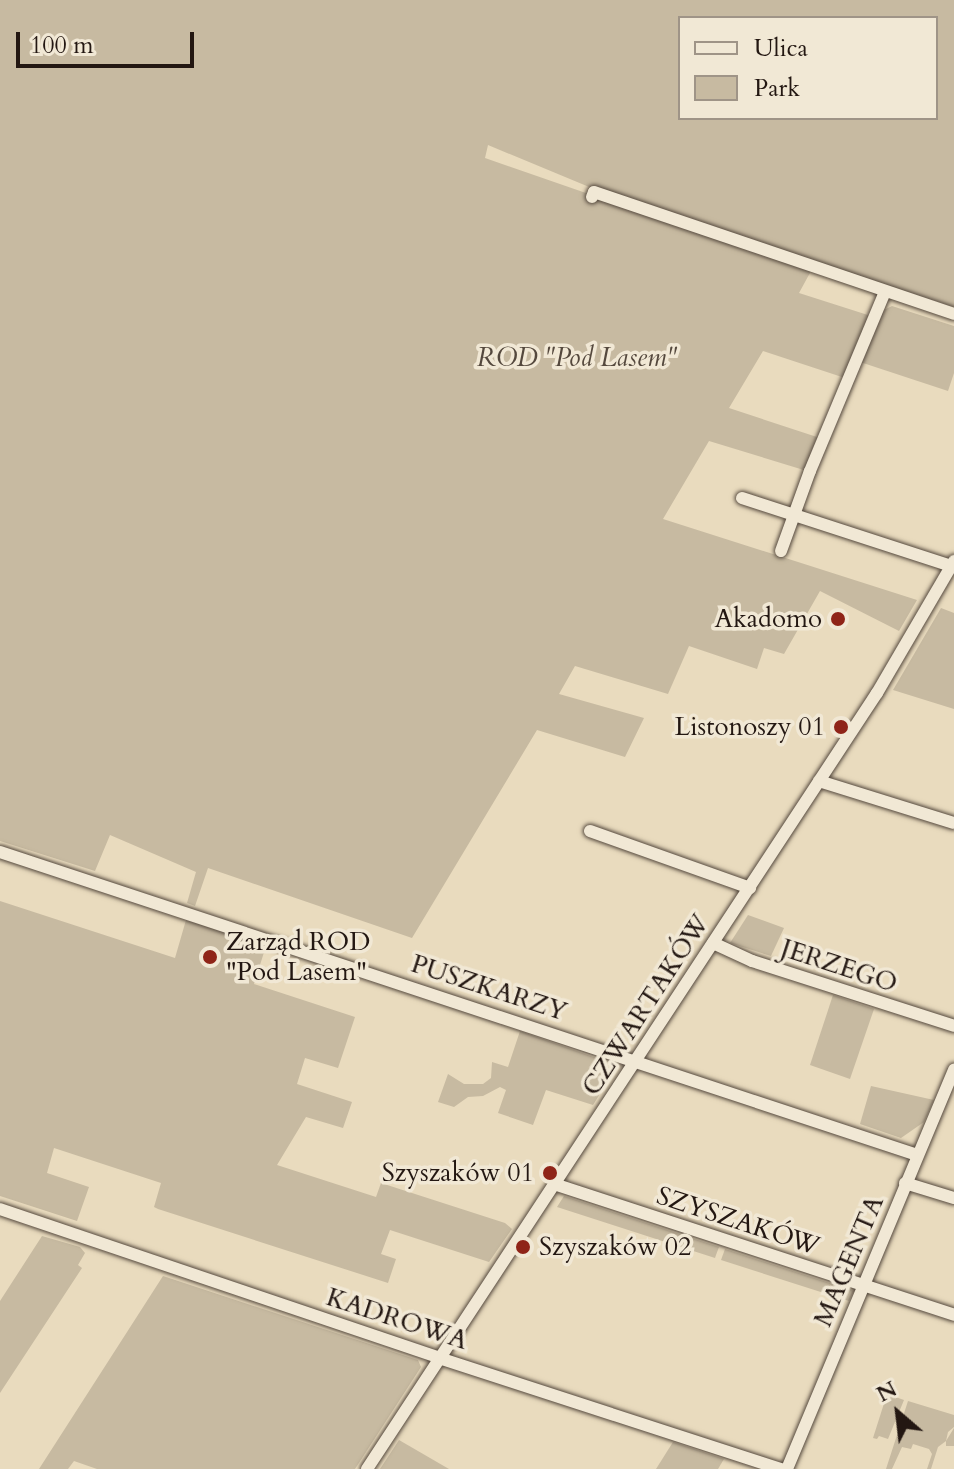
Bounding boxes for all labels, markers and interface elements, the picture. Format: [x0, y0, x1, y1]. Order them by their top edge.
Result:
scale bar [20, 16, 198, 66]
legend [678, 16, 938, 120]
text: 100 m [30, 29, 94, 62]
text: Ulica [754, 32, 808, 65]
text: Park [754, 72, 800, 105]
park label: ROD "Pod Lasem" [477, 342, 677, 374]
place label: Akadomo [714, 603, 822, 635]
marker: Akadomo [829, 610, 847, 628]
place label: Listonoszy 01 [674, 711, 825, 743]
marker: Listonoszy 01 [832, 718, 850, 736]
street label: CZWARTAKÓW [576, 909, 716, 1101]
place label: Zarząd ROD "Pod Lasem" [226, 926, 370, 988]
street label: JERZEGO [777, 933, 901, 999]
marker: Zarząd ROD "Pod Lasem" [201, 948, 219, 966]
street label: PUSZKARZY [407, 948, 571, 1028]
place label: Szyszaków 01 [382, 1157, 534, 1189]
marker: Szyszaków 01 [541, 1164, 559, 1182]
street label: SZYSZAKÓW [653, 1180, 823, 1262]
street label: MAGENTA [807, 1191, 891, 1331]
place label: Szyszaków 02 [539, 1231, 691, 1263]
marker: Szyszaków 02 [514, 1238, 532, 1256]
street label: KADROWA [322, 1282, 472, 1356]
north arrow [858, 1373, 938, 1453]
text: N [871, 1374, 902, 1410]

